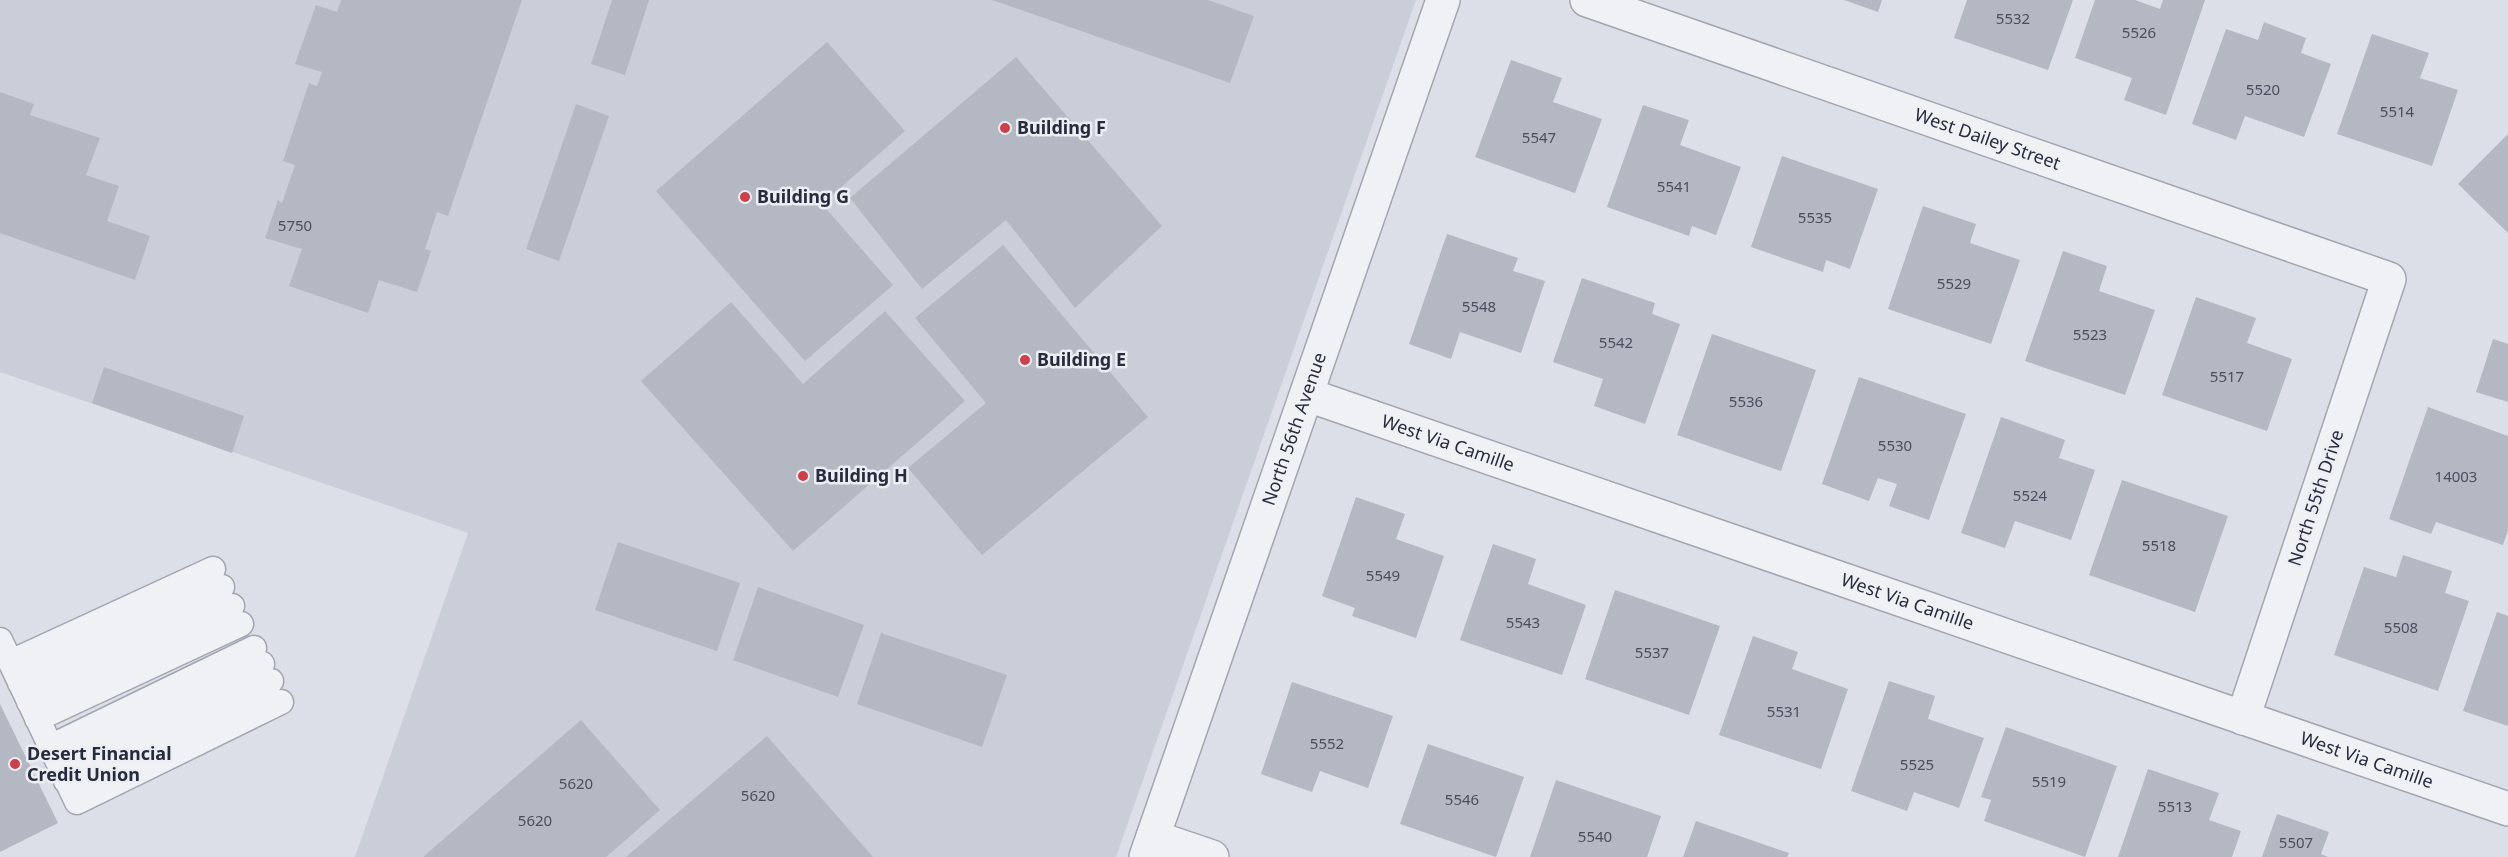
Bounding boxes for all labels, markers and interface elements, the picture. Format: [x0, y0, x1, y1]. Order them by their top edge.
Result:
house number: 5532 [1996, 8, 2030, 28]
house number: 5526 [2122, 22, 2156, 42]
house number: 5520 [2246, 79, 2280, 99]
house number: 5514 [2380, 101, 2415, 121]
street label: West Dailey Street [1912, 102, 2064, 175]
place label: Building F [1017, 115, 1106, 139]
marker: Building F [998, 121, 1012, 135]
house number: 5547 [1522, 127, 1556, 147]
house number: 5541 [1657, 176, 1691, 196]
place label: Building G [757, 184, 849, 208]
marker: Building G [738, 190, 752, 204]
house number: 5535 [1798, 207, 1832, 227]
house number: 5750 [278, 215, 312, 235]
house number: 5529 [1937, 273, 1971, 293]
house number: 5548 [1462, 296, 1496, 316]
house number: 5523 [2073, 324, 2107, 344]
house number: 5542 [1599, 332, 1633, 352]
place label: Building E [1037, 347, 1126, 371]
street label: North 56th Avenue [1256, 349, 1331, 508]
marker: Building E [1018, 353, 1032, 367]
house number: 5517 [2210, 366, 2244, 386]
house number: 5536 [1729, 391, 1763, 411]
street label: West Via Camille [1379, 408, 1518, 476]
street label: North 55th Drive [2282, 427, 2348, 569]
house number: 5530 [1878, 435, 1912, 455]
place label: Building H [815, 463, 908, 487]
house number: 14003 [2435, 466, 2477, 486]
marker: Building H [796, 469, 810, 483]
house number: 5524 [2013, 485, 2048, 505]
house number: 5518 [2142, 535, 2176, 555]
house number: 5549 [1366, 565, 1400, 585]
street label: West Via Camille [1838, 567, 1977, 635]
house number: 5543 [1506, 612, 1540, 632]
house number: 5508 [2384, 617, 2418, 637]
house number: 5537 [1635, 642, 1669, 662]
house number: 5531 [1767, 701, 1801, 721]
street label: West Via Camille [2297, 725, 2437, 793]
house number: 5552 [1310, 733, 1344, 753]
place label: Desert Financial Credit Union [27, 741, 172, 786]
house number: 5525 [1900, 754, 1934, 774]
marker: Desert Financial Credit Union [8, 757, 22, 771]
house number: 5519 [2032, 771, 2066, 791]
house number: 5620 [559, 773, 593, 793]
house number: 5620 [741, 785, 775, 805]
house number: 5546 [1445, 789, 1479, 809]
house number: 5513 [2158, 796, 2192, 816]
house number: 5620 [518, 810, 552, 830]
house number: 5540 [1578, 826, 1612, 846]
house number: 5507 [2279, 832, 2313, 852]

